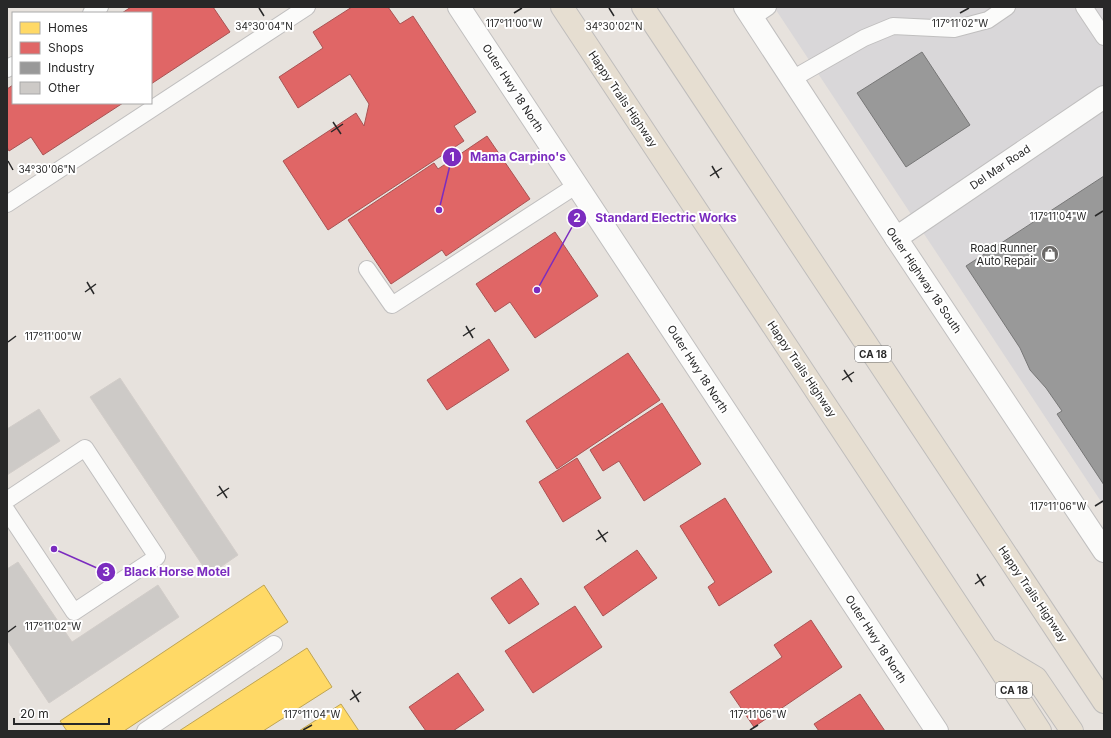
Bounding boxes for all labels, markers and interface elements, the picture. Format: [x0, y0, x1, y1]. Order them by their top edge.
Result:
legend [12, 12, 152, 104]
text: 117°11'00"W [486, 17, 542, 29]
text: 117°11'02"W [932, 17, 988, 29]
text: Homes [48, 20, 88, 35]
text: 34°30'04"N [235, 20, 293, 32]
text: 34°30'02"N [585, 20, 643, 32]
text: Shops [48, 40, 84, 55]
street label: Outer Hwy 18 North [479, 41, 547, 135]
street label: Happy Trails Highway [586, 48, 660, 150]
text: Industry [48, 60, 95, 75]
text: Other [48, 80, 80, 95]
street label: Del Mar Road [967, 142, 1033, 192]
callout: Mama Carpino's [442, 145, 574, 169]
text: 1 [449, 149, 455, 164]
text: Mama Carpino's [470, 149, 566, 164]
text: 34°30'06"N [18, 163, 76, 175]
callout: Standard Electric Works [567, 206, 745, 230]
text: 2 [573, 210, 581, 225]
text: Standard Electric Works [595, 210, 737, 225]
text: 117°11'04"W [1030, 210, 1087, 222]
street label: Outer Highway 18 South [883, 224, 965, 336]
place label: Road Runner Auto Repair [970, 241, 1037, 268]
shop icon: Road Runner Auto Repair [1040, 244, 1060, 264]
street label: Happy Trails Highway [765, 318, 839, 420]
street label: Outer Hwy 18 North [664, 322, 732, 416]
text: 117°11'00"W [25, 330, 81, 342]
road number: CA 18 [855, 346, 891, 362]
text: 117°11'06"W [1030, 500, 1086, 512]
street label: Happy Trails Highway [996, 543, 1070, 645]
callout: Black Horse Motel [96, 560, 238, 584]
text: 3 [102, 564, 110, 579]
text: Black Horse Motel [124, 564, 230, 579]
street label: Outer Hwy 18 North [842, 592, 910, 686]
text: 117°11'02"W [25, 620, 81, 632]
road number: CA 18 [996, 682, 1032, 698]
scale bar [14, 700, 109, 726]
text: 20 m [20, 706, 49, 721]
text: 117°11'04"W [284, 708, 341, 720]
text: 117°11'06"W [730, 708, 786, 720]

